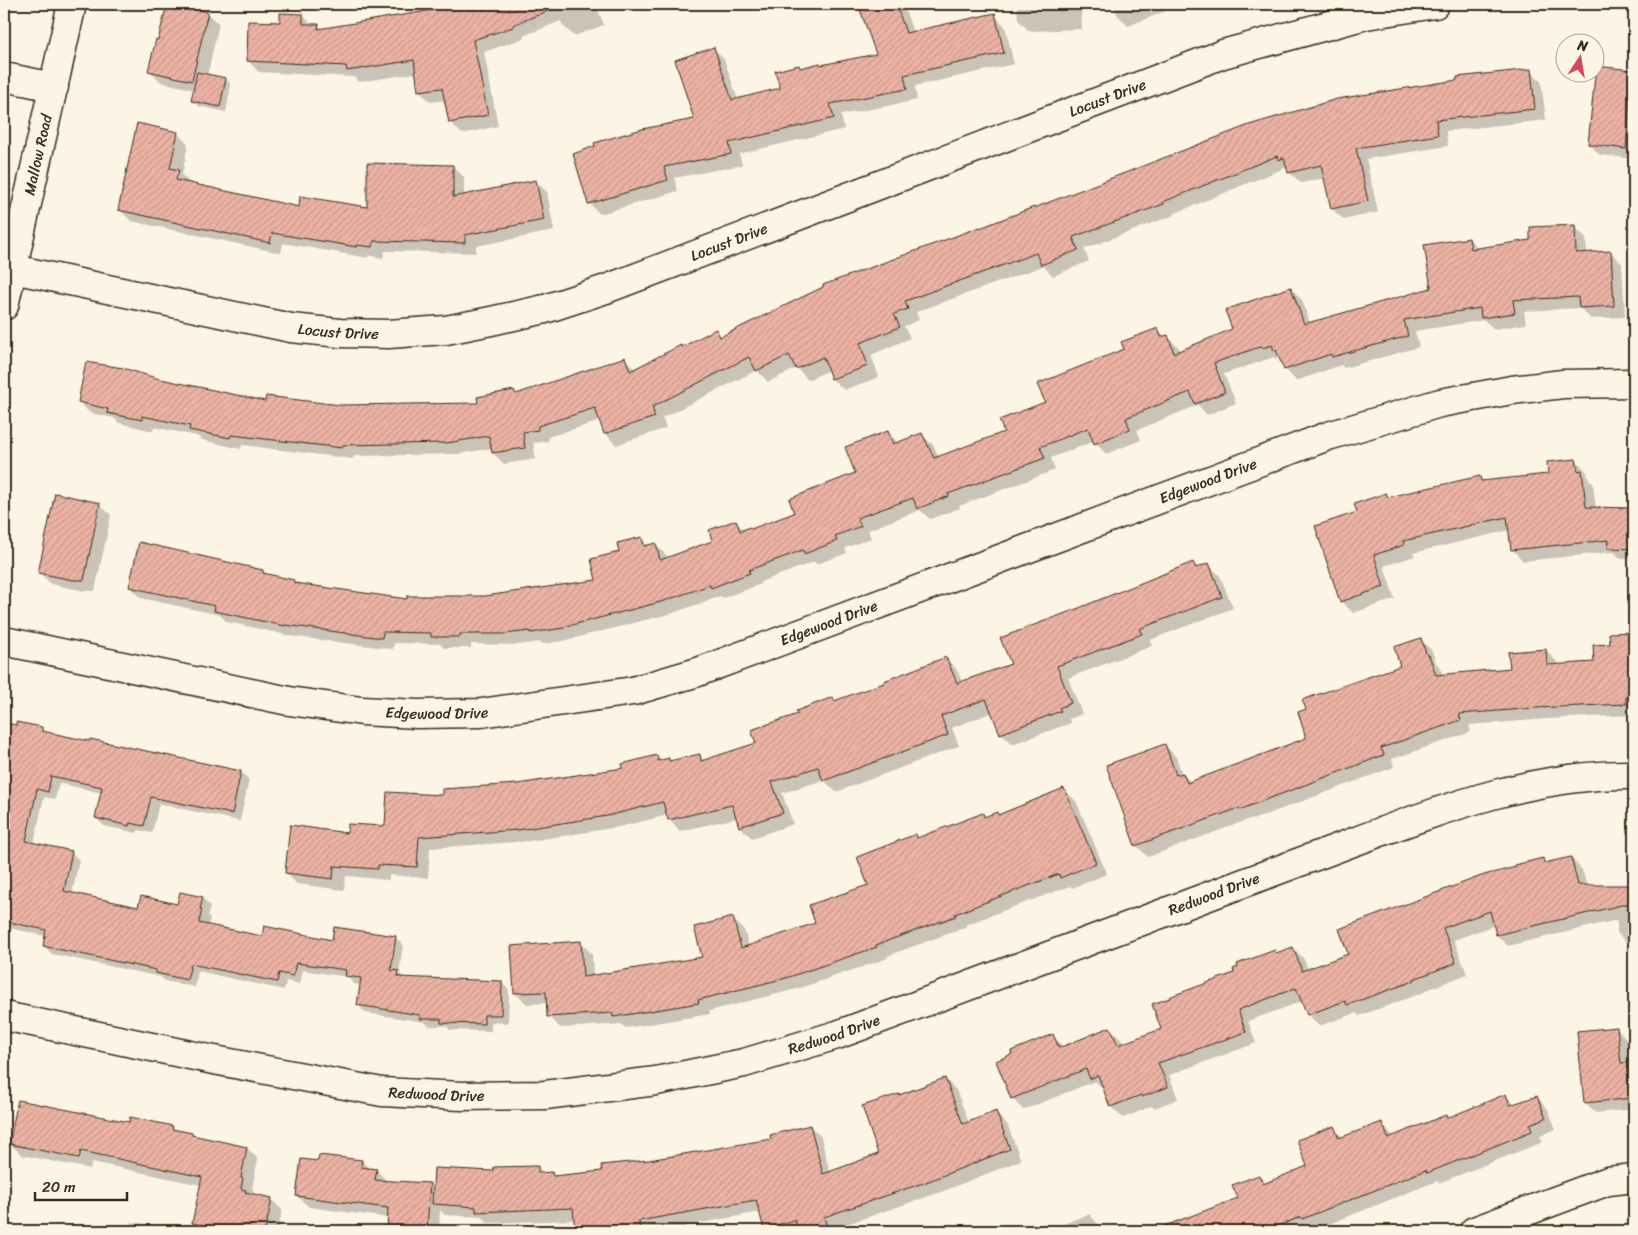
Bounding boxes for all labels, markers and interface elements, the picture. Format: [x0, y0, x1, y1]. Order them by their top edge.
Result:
north arrow [1556, 32, 1606, 82]
text: N [1574, 32, 1590, 59]
street label: Locust Drive [1065, 71, 1150, 124]
street label: Mallow Road [16, 111, 60, 198]
street label: Locust Drive [687, 215, 772, 269]
street label: Locust Drive [297, 316, 379, 347]
street label: Edgewood Drive [1155, 451, 1261, 511]
street label: Edgewood Drive [776, 593, 882, 653]
street label: Edgewood Drive [385, 699, 490, 727]
street label: Redwood Drive [1165, 865, 1264, 923]
street label: Redwood Drive [785, 1007, 884, 1062]
street label: Redwood Drive [388, 1079, 485, 1109]
scale bar [35, 1170, 128, 1202]
text: 20 m [42, 1174, 76, 1200]

